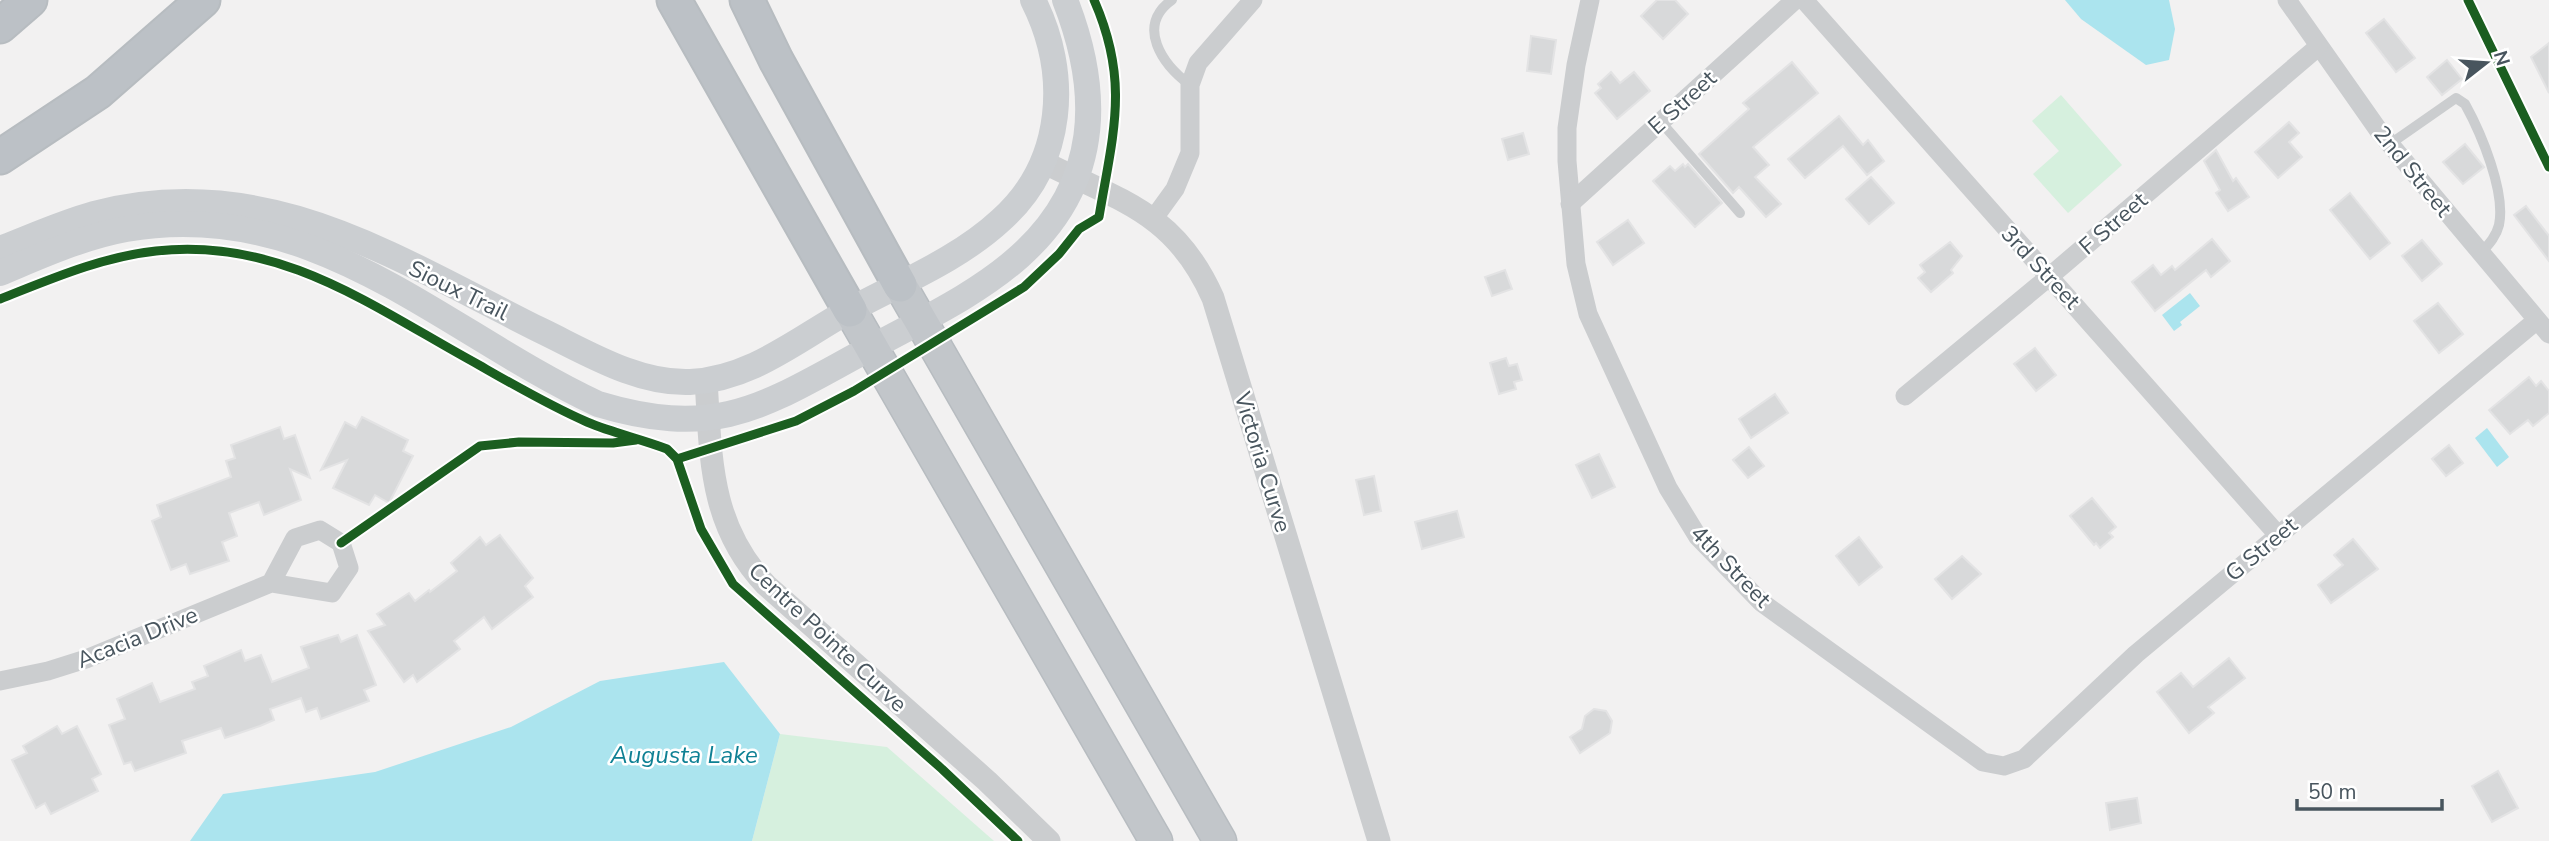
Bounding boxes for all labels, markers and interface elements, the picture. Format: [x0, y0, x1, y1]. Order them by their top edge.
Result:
north arrow [2451, 28, 2521, 98]
text: N [2487, 48, 2516, 69]
street label: E Street [1641, 63, 1724, 141]
street label: 2nd Street [2366, 119, 2460, 224]
street label: F Street [2072, 184, 2155, 262]
street label: 3rd Street [1994, 219, 2088, 317]
street label: Sioux Trail [404, 253, 514, 328]
street label: Victoria Curve [1226, 387, 1299, 536]
street label: G Street [2219, 509, 2305, 589]
street label: 4th Street [1684, 518, 1778, 615]
street label: Centre Pointe Curve [742, 556, 914, 719]
street label: Acacia Drive [72, 599, 202, 676]
water label: Augusta Lake [609, 739, 758, 771]
scale bar [2297, 768, 2442, 812]
text: 50 m [2308, 778, 2357, 806]

